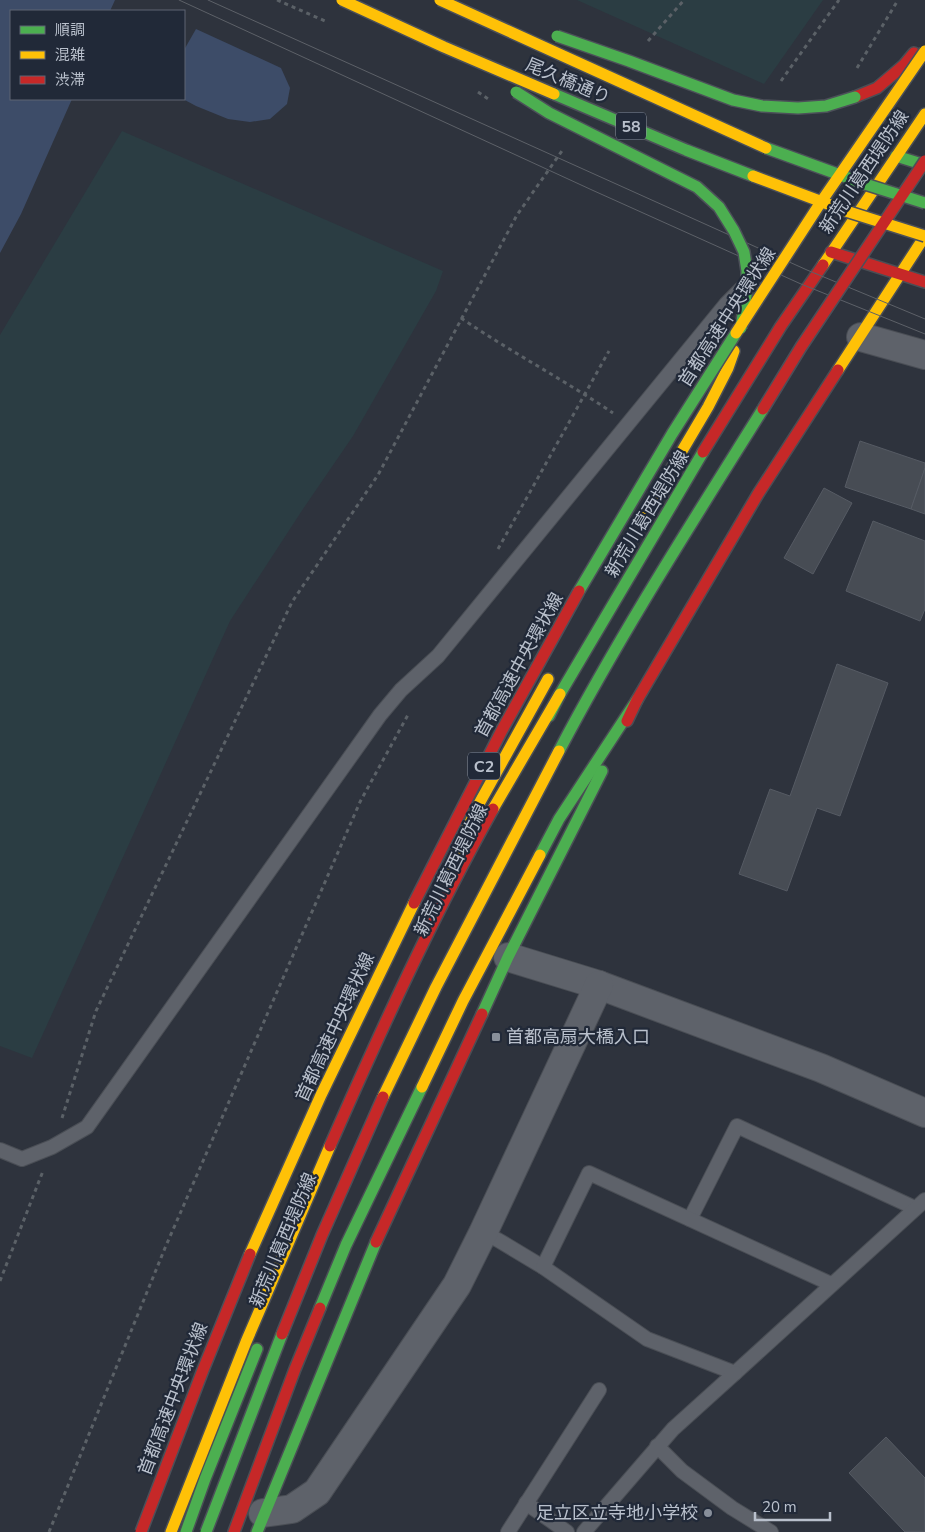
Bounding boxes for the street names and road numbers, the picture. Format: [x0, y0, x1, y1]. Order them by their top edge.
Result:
street label: 尾久橋通り [522, 52, 614, 110]
street label: 新荒川葛西堤防線 [814, 106, 914, 238]
road number: 58 [616, 112, 646, 140]
street label: 首都高速中央環状線 [673, 243, 781, 391]
street label: 新荒川葛西堤防線 [600, 446, 694, 582]
street label: 首都高速中央環状線 [469, 588, 569, 742]
road number: C2 [468, 752, 500, 779]
street label: 新荒川葛西堤防線 [409, 800, 493, 940]
street label: 首都高速中央環状線 [290, 949, 380, 1105]
street label: 新荒川葛西堤防線 [244, 1169, 322, 1311]
street label: 首都高速中央環状線 [133, 1319, 213, 1479]

